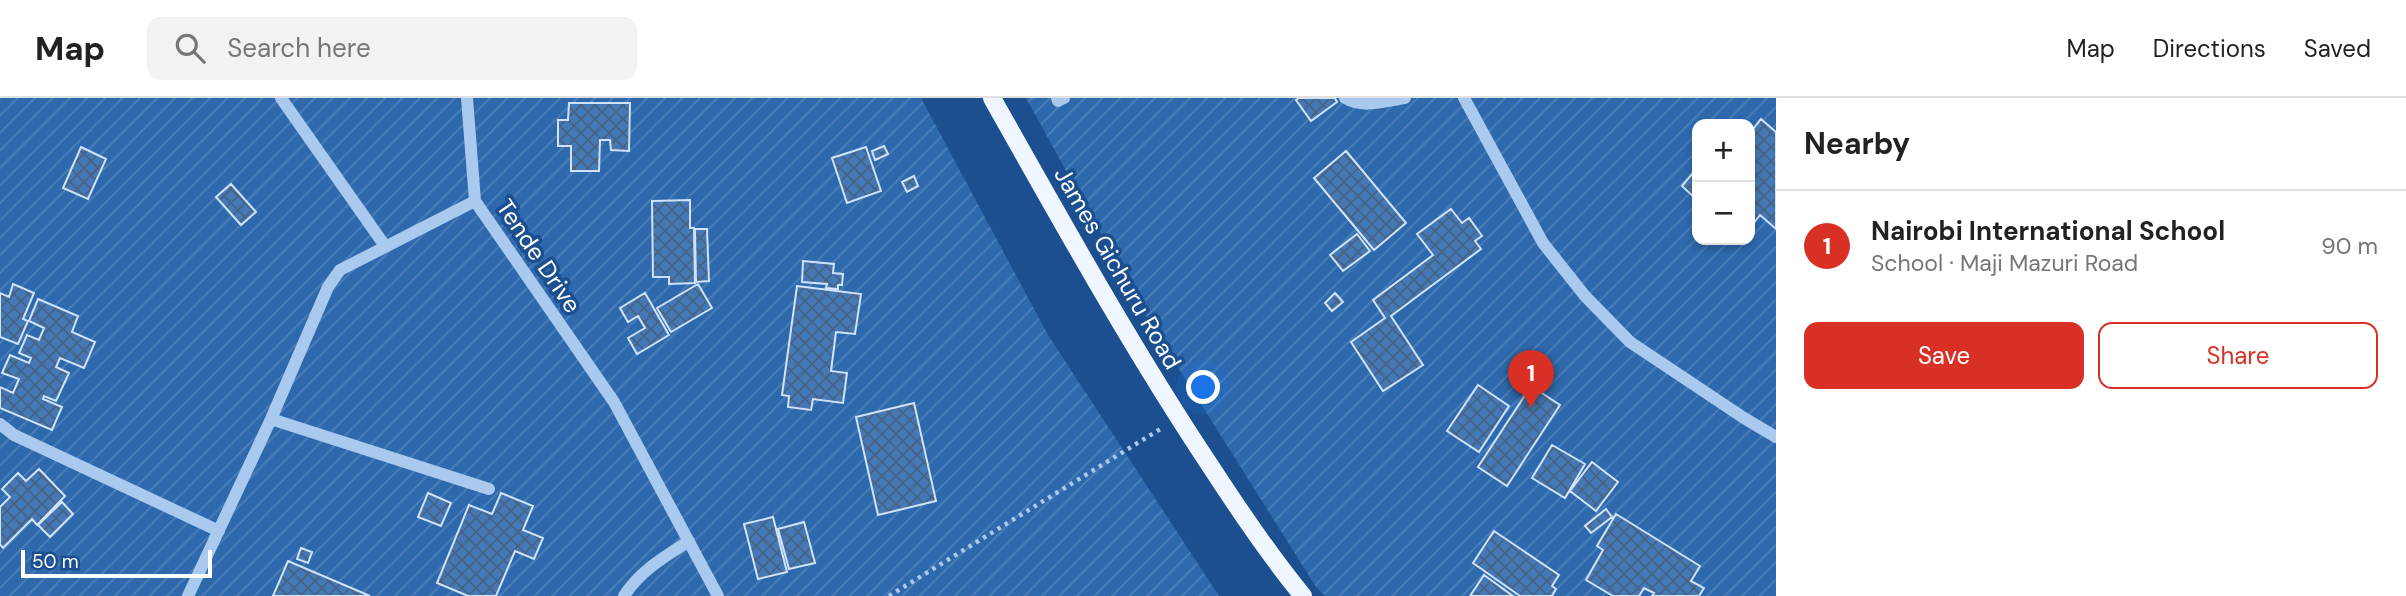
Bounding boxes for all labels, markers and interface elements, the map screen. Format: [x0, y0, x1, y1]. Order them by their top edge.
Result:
search box [147, 17, 637, 80]
text: Map [35, 27, 105, 70]
icon: search [171, 29, 209, 67]
text: Search here [227, 31, 371, 65]
text: Map [2067, 33, 2115, 64]
text: Directions [2153, 33, 2266, 64]
text: Saved [2304, 33, 2371, 64]
map controls [1692, 119, 1755, 245]
button: + [1692, 119, 1755, 182]
text: Nearby [1804, 124, 1910, 163]
street label: James Gichuru Road [1047, 161, 1189, 375]
button: − [1692, 182, 1755, 245]
street label: Tende Drive [490, 193, 588, 319]
text: Nairobi International School [1871, 214, 2225, 248]
text: 1 [1823, 231, 1831, 261]
text: 90 m [2321, 231, 2378, 261]
text: School · Maji Mazuri Road [1871, 248, 2138, 278]
button: Save [1804, 322, 2084, 389]
button: Share [2098, 322, 2378, 389]
pin: 1 [1508, 350, 1554, 408]
your location [1186, 370, 1220, 404]
scale bar [21, 547, 212, 579]
text: 50 m [32, 549, 79, 574]

